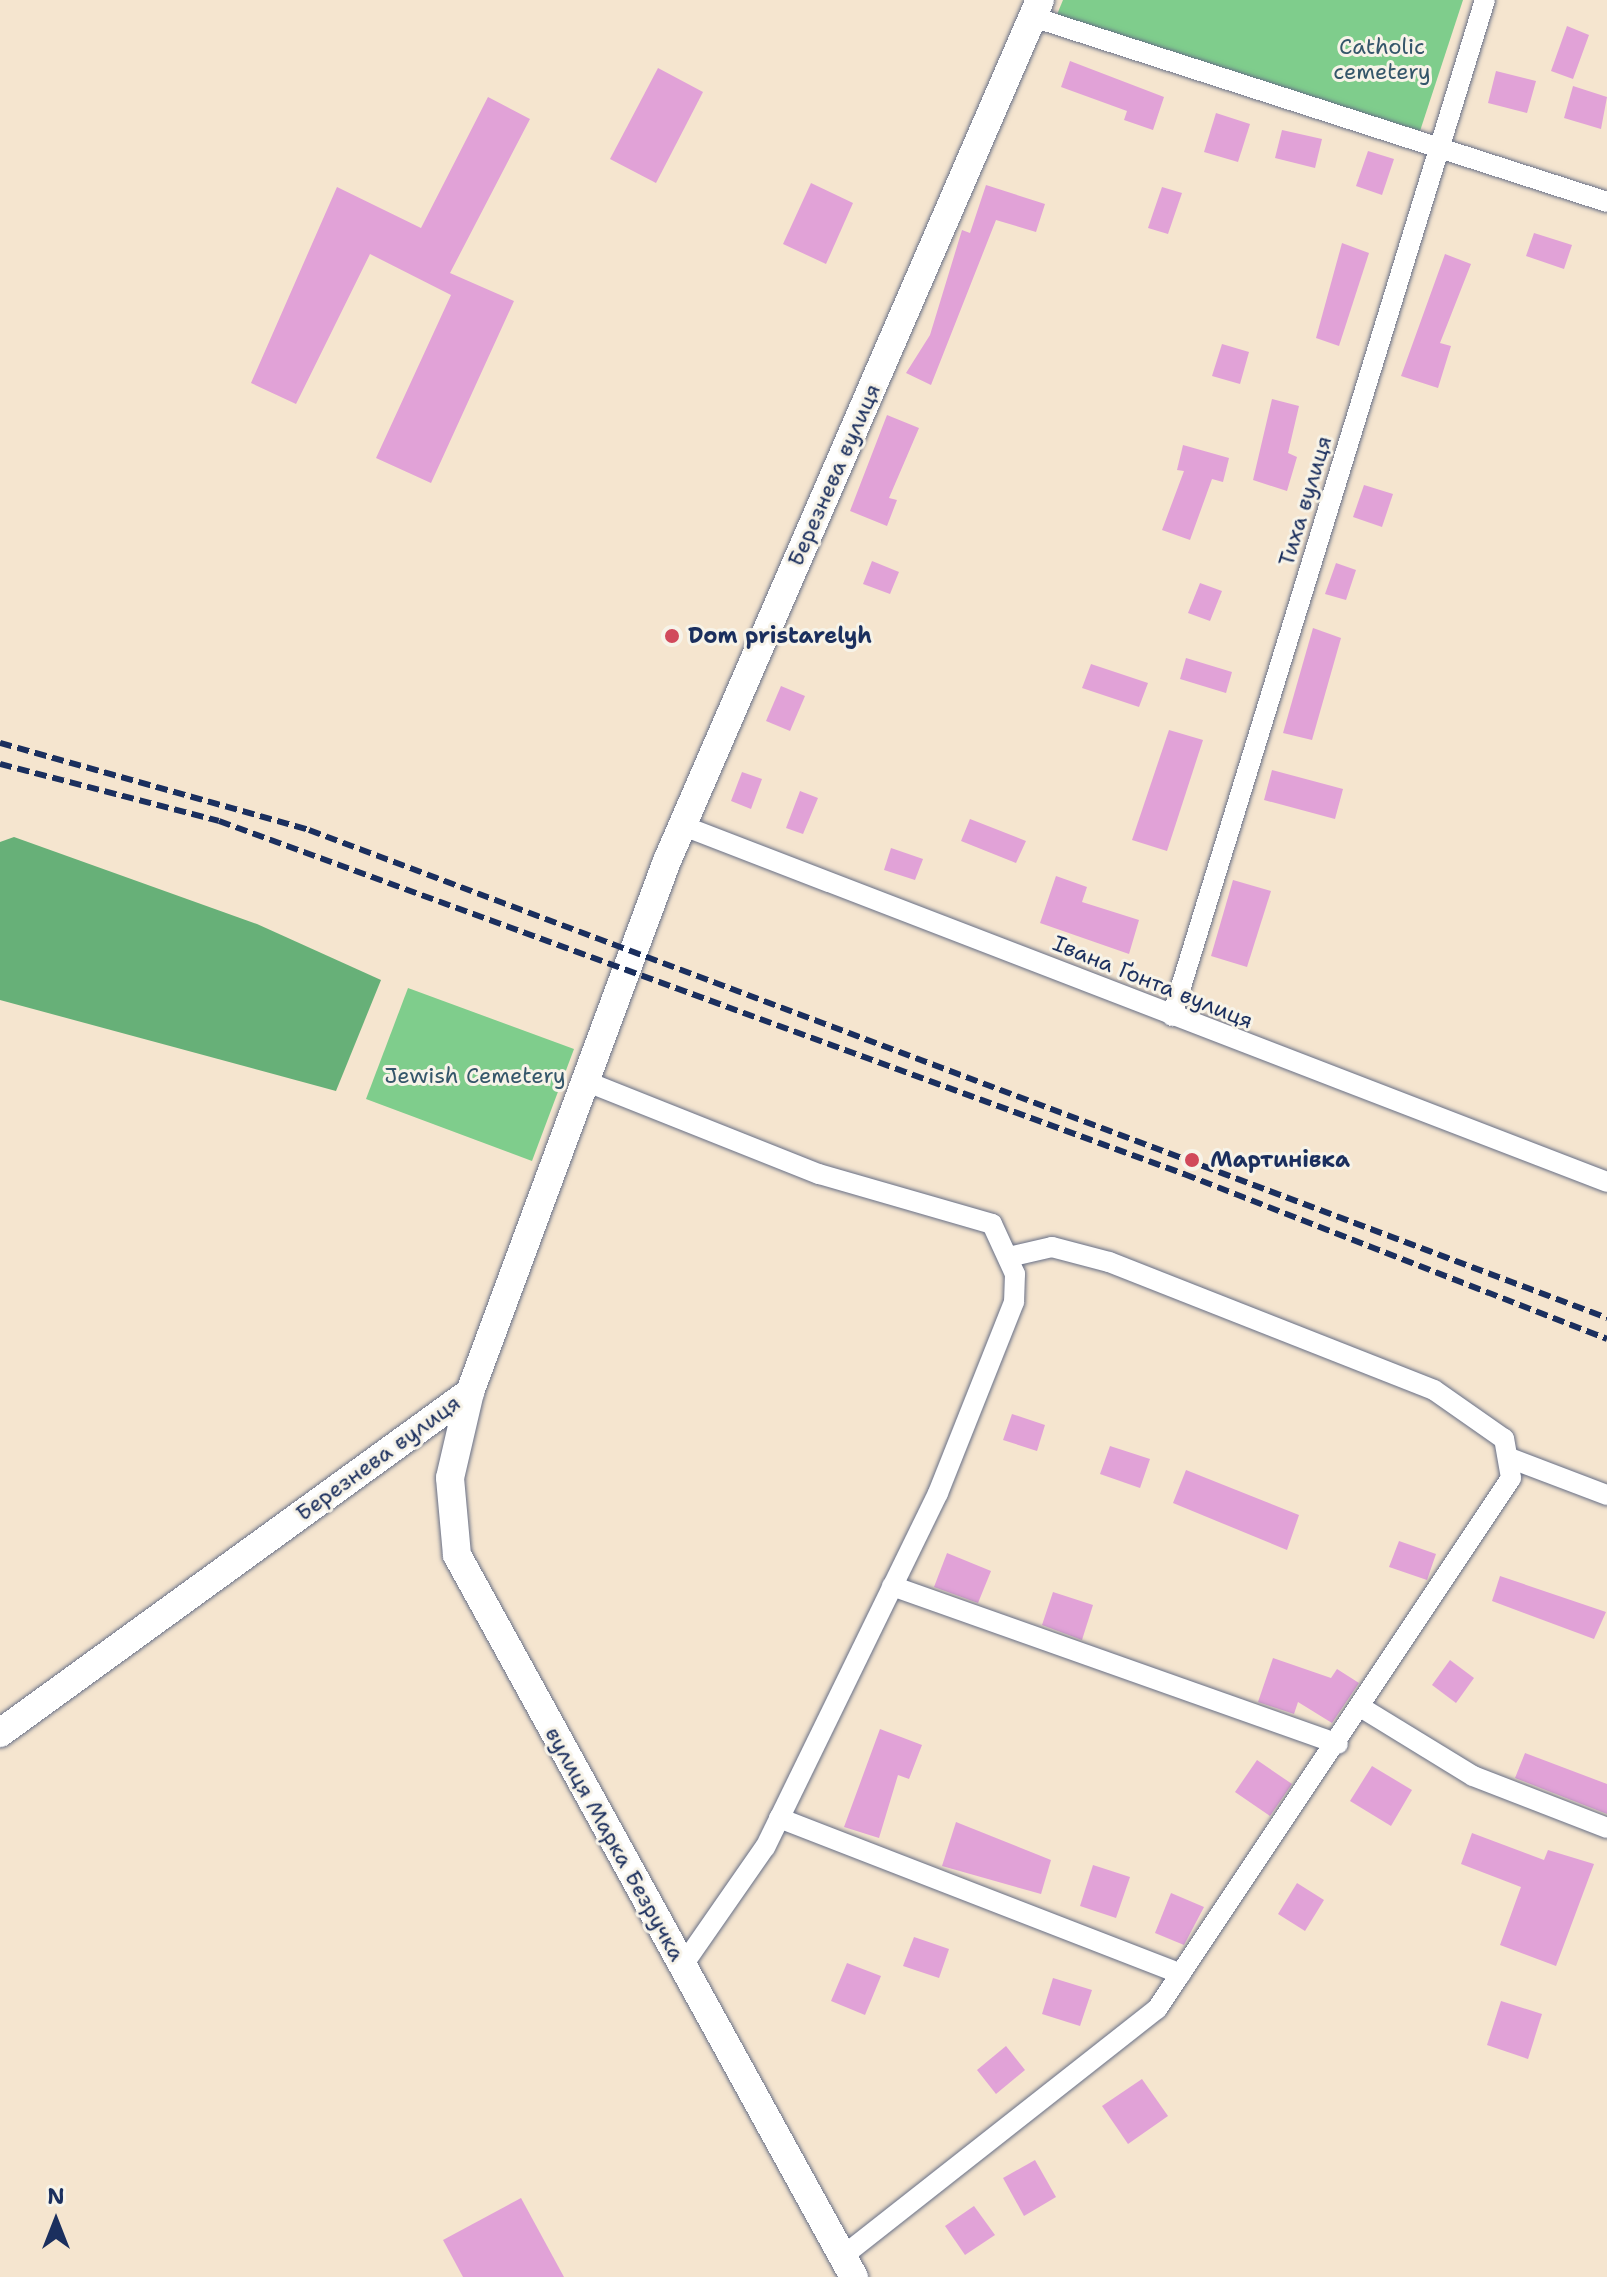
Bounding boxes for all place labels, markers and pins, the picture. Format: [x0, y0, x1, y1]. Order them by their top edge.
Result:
place label: Dom pristarelyh [688, 623, 872, 649]
marker: Dom pristarelyh [663, 627, 681, 645]
place label: Мартинівка [1210, 1147, 1350, 1173]
marker: Мартинівка [1181, 1149, 1203, 1171]

